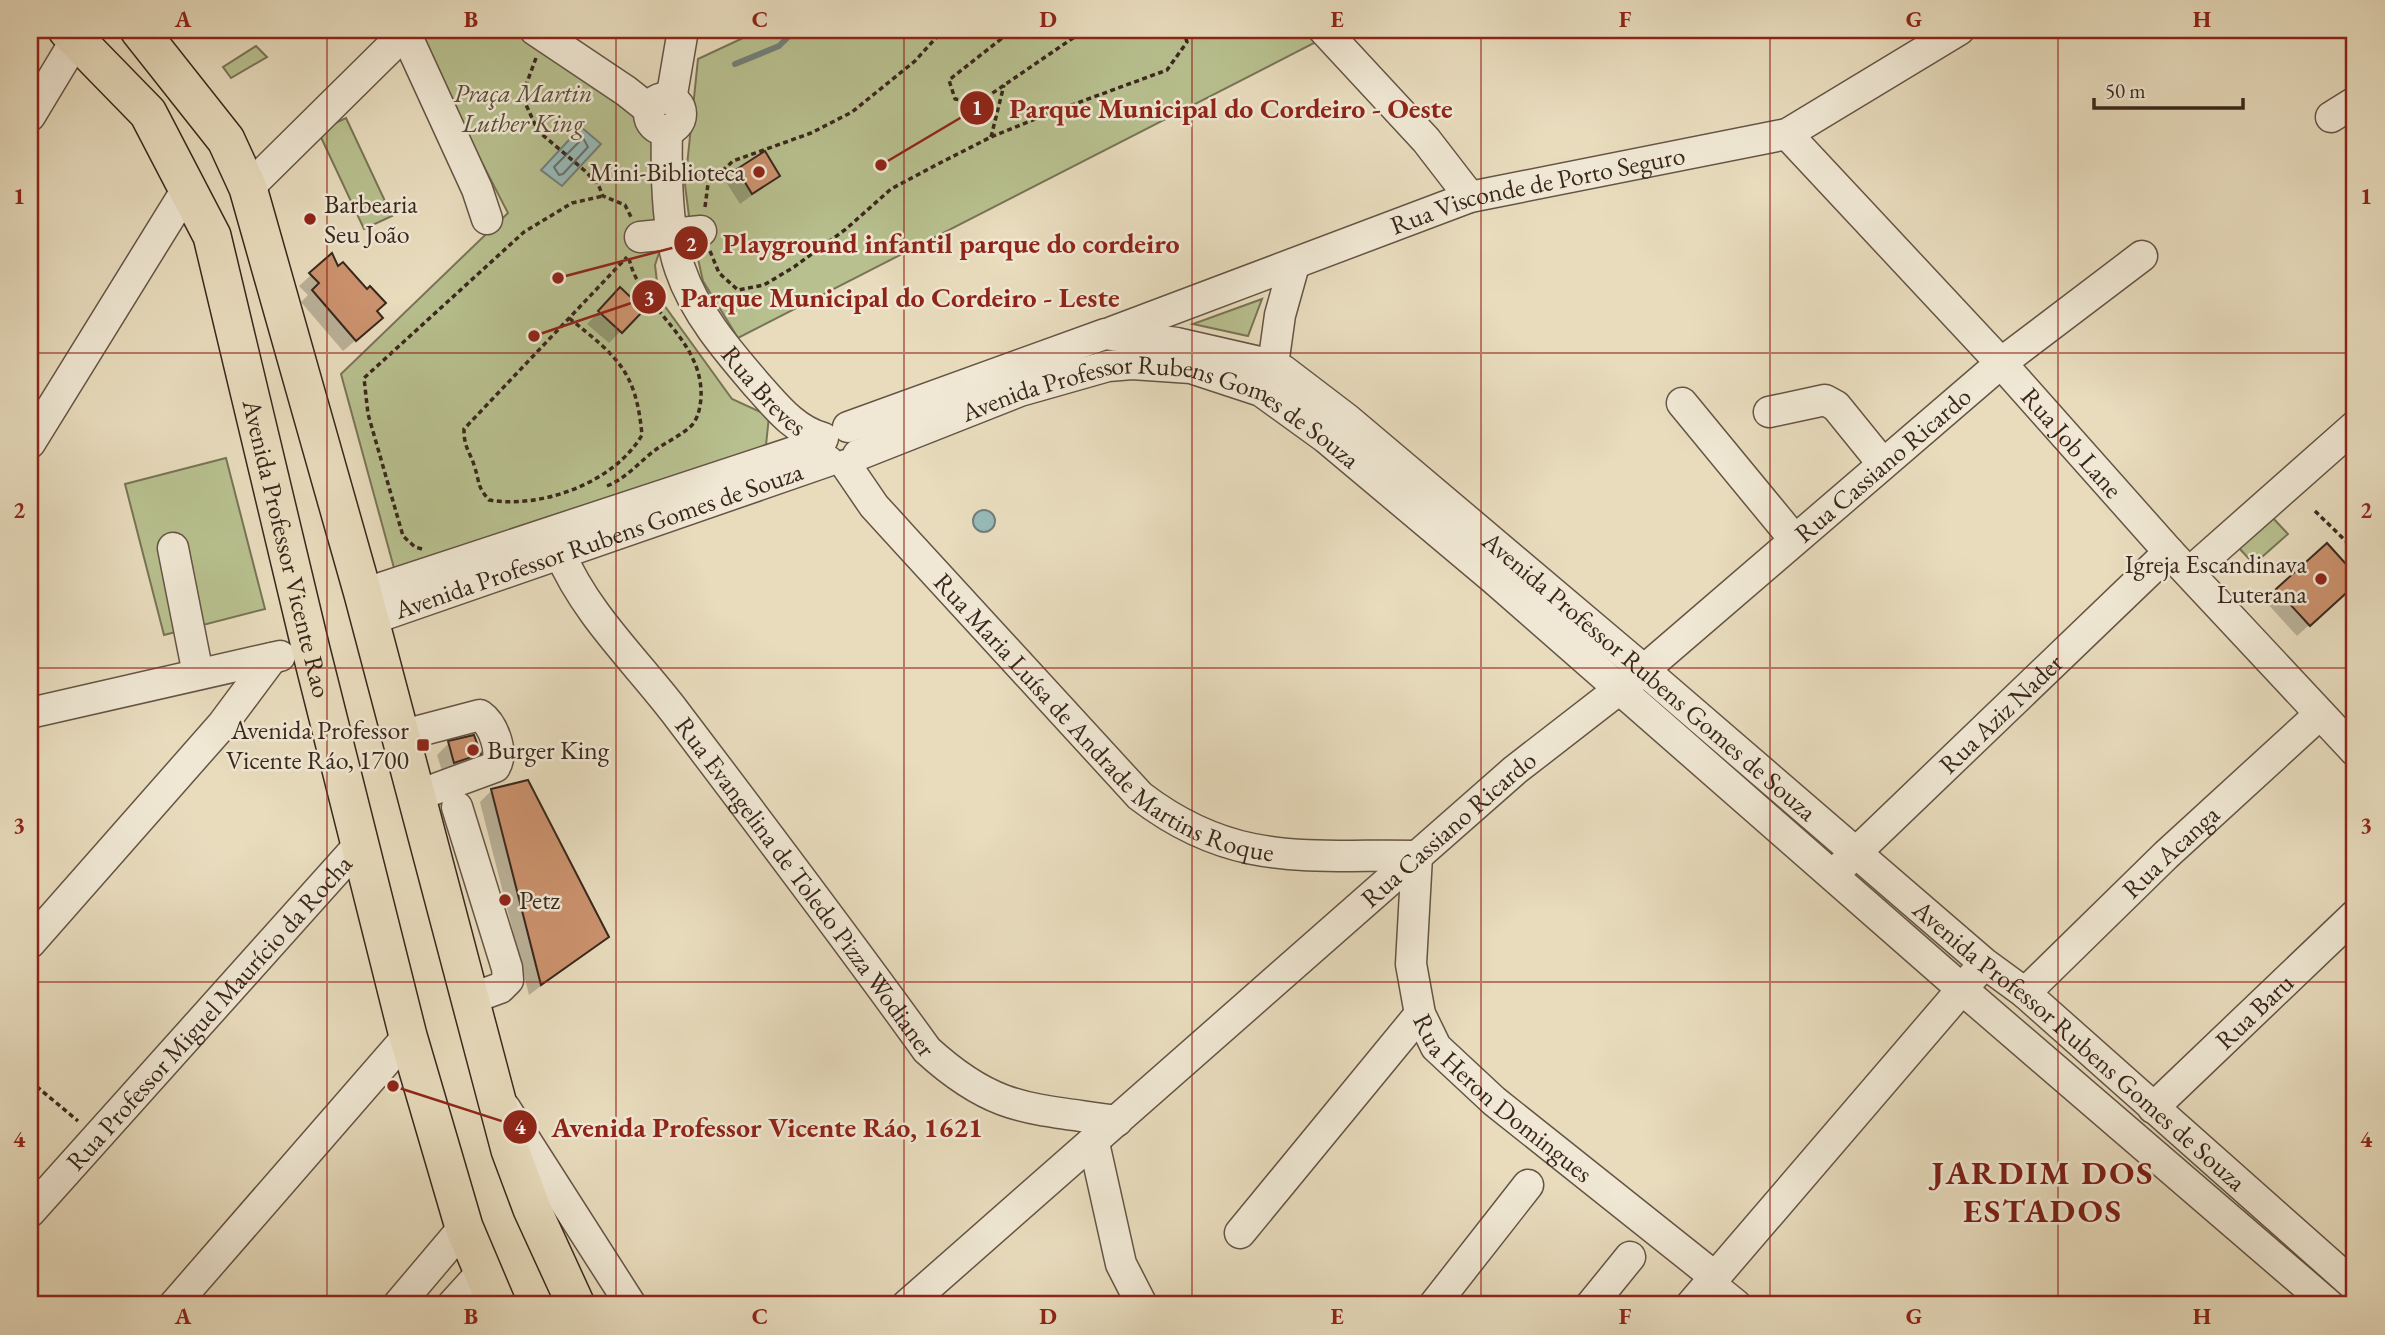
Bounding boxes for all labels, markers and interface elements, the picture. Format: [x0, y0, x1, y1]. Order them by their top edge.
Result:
text: A [174, 4, 192, 34]
text: B [464, 4, 478, 34]
text: C [752, 4, 768, 34]
text: D [1039, 4, 1057, 34]
text: E [1330, 4, 1344, 34]
text: F [1619, 4, 1632, 34]
text: G [1906, 4, 1922, 34]
text: H [2193, 4, 2211, 34]
scale bar [2094, 66, 2243, 110]
park label: Praça Martin Luther King [454, 76, 592, 140]
text: 50 m [2105, 77, 2146, 104]
callout: Parque Municipal do Cordeiro - Oeste [960, 83, 1467, 132]
text: Parque Municipal do Cordeiro - Oeste [1009, 90, 1453, 126]
text: 1 [971, 94, 983, 121]
street label: Rua Visconde de Porto Seguro [1385, 138, 1688, 243]
place label: Mini-Biblioteca [589, 155, 746, 189]
marker: Mini-Biblioteca [751, 164, 767, 180]
text: 1 [13, 181, 25, 211]
text: 1 [2360, 181, 2372, 211]
place label: Barbearia Seu João [324, 187, 418, 251]
marker: Barbearia Seu João [302, 211, 318, 227]
callout: Playground infantil parque do cordeiro [674, 219, 1194, 268]
text: Playground infantil parque do cordeiro [722, 225, 1180, 261]
text: 2 [685, 230, 697, 257]
callout: Parque Municipal do Cordeiro - Leste [632, 273, 1134, 322]
text: Parque Municipal do Cordeiro - Leste [680, 279, 1120, 315]
text: 3 [643, 284, 655, 311]
street label: Rua Breves [714, 338, 813, 444]
street label: Avenida Professor Rubens Gomes de Souza [955, 347, 1367, 476]
street label: Rua Cassiano Ricardo [1787, 379, 1978, 550]
street label: Rua Job Lane [2013, 380, 2130, 505]
street label: Avenida Professor Vicente Rao [234, 395, 339, 701]
street label: Avenida Professor Rubens Gomes de Souza [389, 454, 808, 627]
text: 2 [13, 495, 25, 525]
text: 2 [2360, 495, 2372, 525]
street label: Avenida Professor Rubens Gomes de Souza [1474, 523, 1824, 829]
place label: Igreja Escandinava Luterana [2125, 547, 2308, 611]
street label: Rua Maria Luísa de Andrade Martins Roque [926, 565, 1276, 869]
marker: Igreja Escandinava Luterana [2313, 571, 2329, 587]
street label: Rua Aziz Nader [1931, 646, 2070, 781]
street label: Rua Evangelina de Toledo Pizza Wodianer [668, 710, 944, 1064]
place label: Avenida Professor Vicente Ráo, 1700 [226, 713, 409, 777]
place label: Burger King [487, 733, 610, 767]
marker: Avenida Professor Vicente Ráo, 1700 [415, 737, 431, 753]
marker: Burger King [465, 742, 481, 758]
street label: Rua Cassiano Ricardo [1354, 743, 1543, 915]
street label: Rua Acanga [2115, 797, 2227, 906]
text: 3 [13, 810, 25, 840]
text: 3 [2360, 810, 2372, 840]
street label: Rua Professor Miguel Maurício da Rocha [58, 847, 360, 1178]
place label: Petz [519, 883, 560, 917]
marker: Petz [497, 892, 513, 908]
street label: Avenida Professor Rubens Gomes de Souza [1905, 892, 2254, 1199]
street label: Rua Baru [2208, 966, 2301, 1057]
street label: Rua Heron Domingues [1405, 1008, 1600, 1190]
callout: Avenida Professor Vicente Ráo, 1621 [502, 1103, 997, 1152]
text: Avenida Professor Vicente Ráo, 1621 [550, 1109, 983, 1145]
text: 4 [514, 1113, 526, 1140]
text: 4 [13, 1124, 26, 1154]
text: 4 [2360, 1124, 2373, 1154]
district label: JARDIM DOS ESTADOS [1928, 1151, 2155, 1232]
text: A [174, 1301, 192, 1331]
text: B [464, 1301, 478, 1331]
text: C [752, 1301, 768, 1331]
text: D [1039, 1301, 1057, 1331]
text: E [1330, 1301, 1344, 1331]
text: F [1619, 1301, 1632, 1331]
text: G [1906, 1301, 1922, 1331]
text: H [2193, 1301, 2211, 1331]

